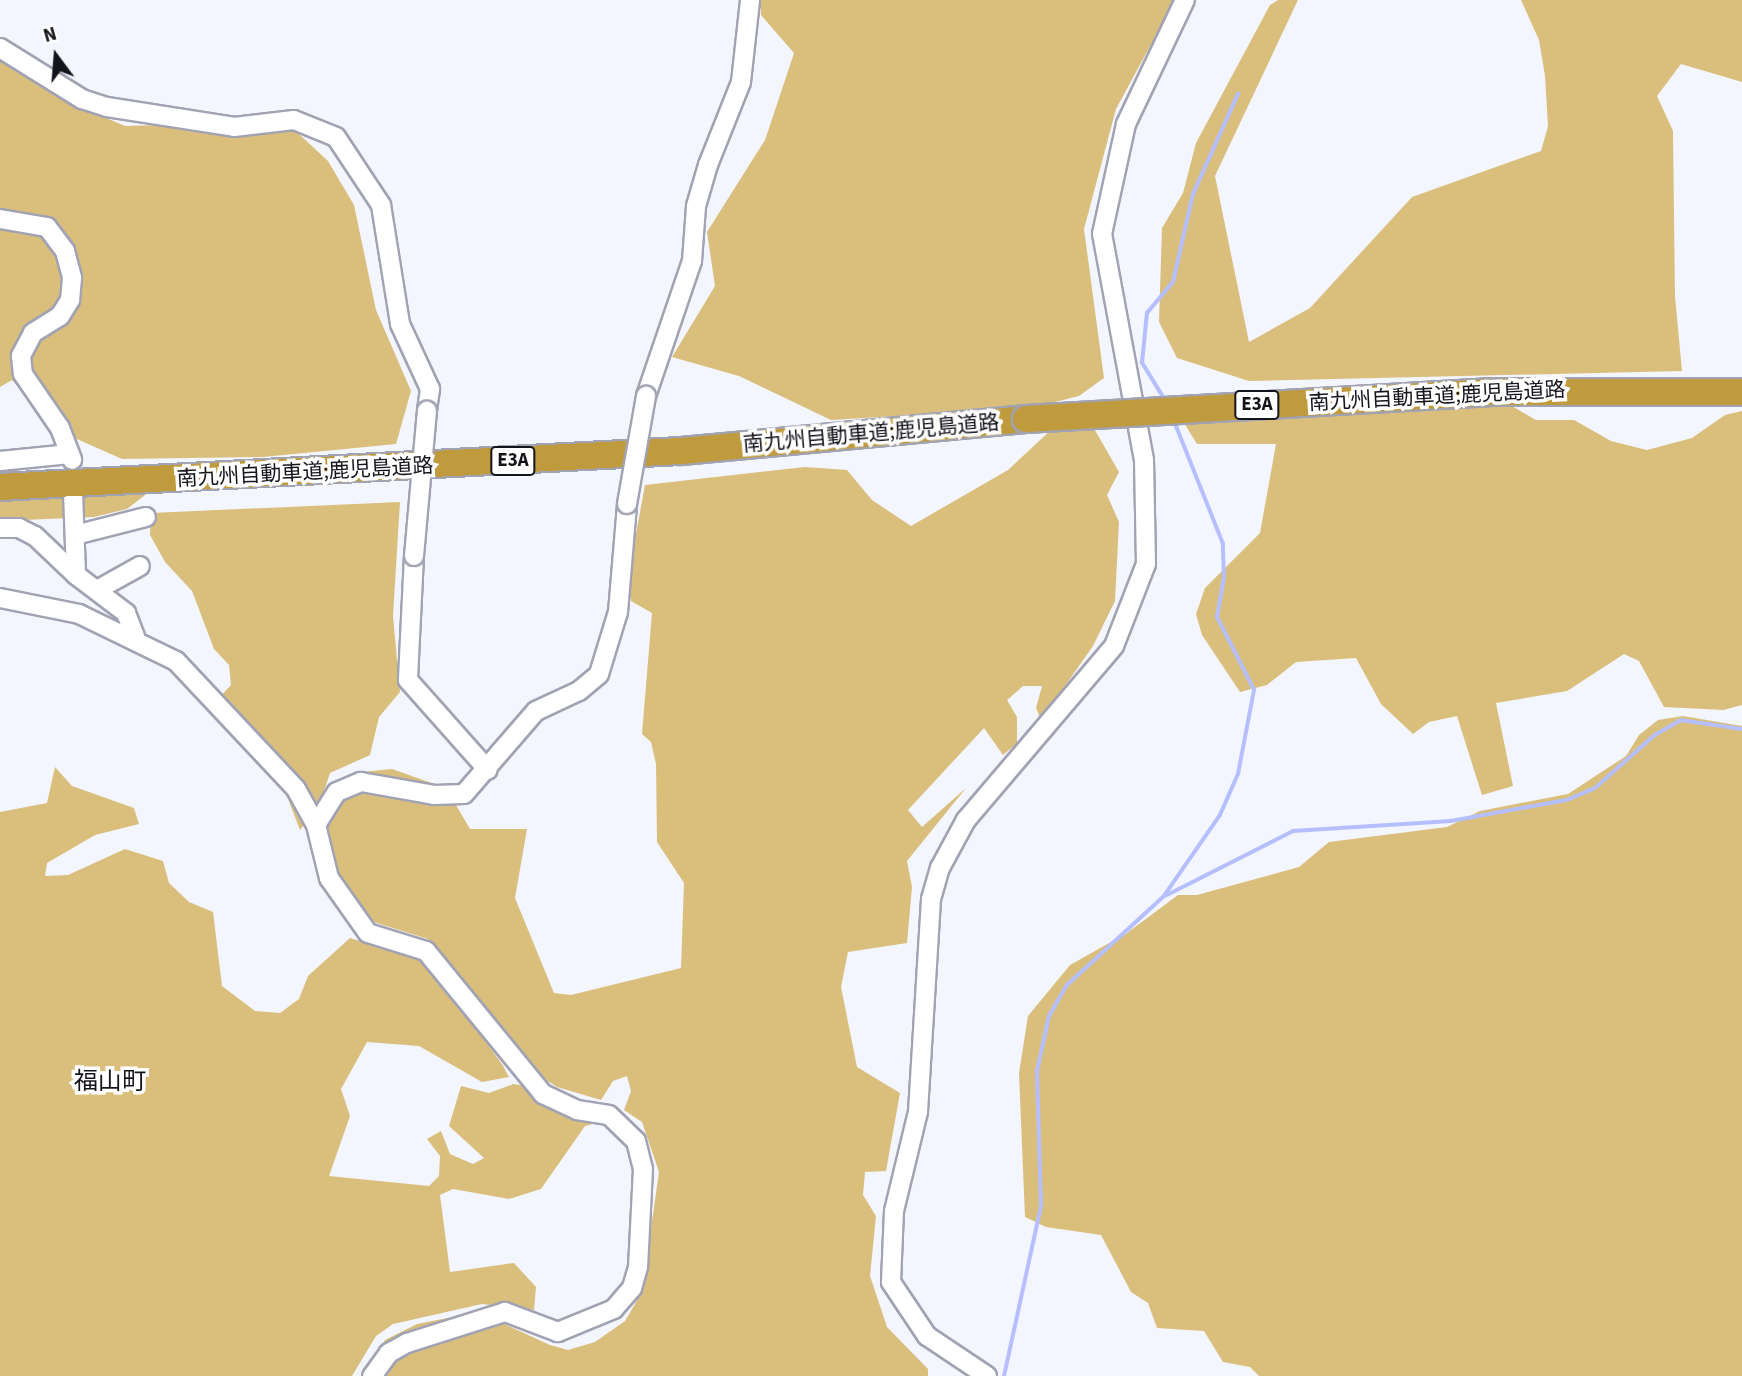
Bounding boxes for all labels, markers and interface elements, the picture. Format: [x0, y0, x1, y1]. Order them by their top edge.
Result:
north arrow [21, 21, 91, 91]
text: N [40, 21, 60, 50]
street label: 南九州自動車道;鹿児島道路 [1308, 377, 1566, 415]
road number: E3A [1234, 390, 1280, 420]
street label: 南九州自動車道;鹿児島道路 [742, 409, 1000, 457]
road number: E3A [490, 446, 536, 476]
street label: 南九州自動車道;鹿児島道路 [176, 453, 434, 491]
district label: 福山町 [74, 1068, 146, 1096]

